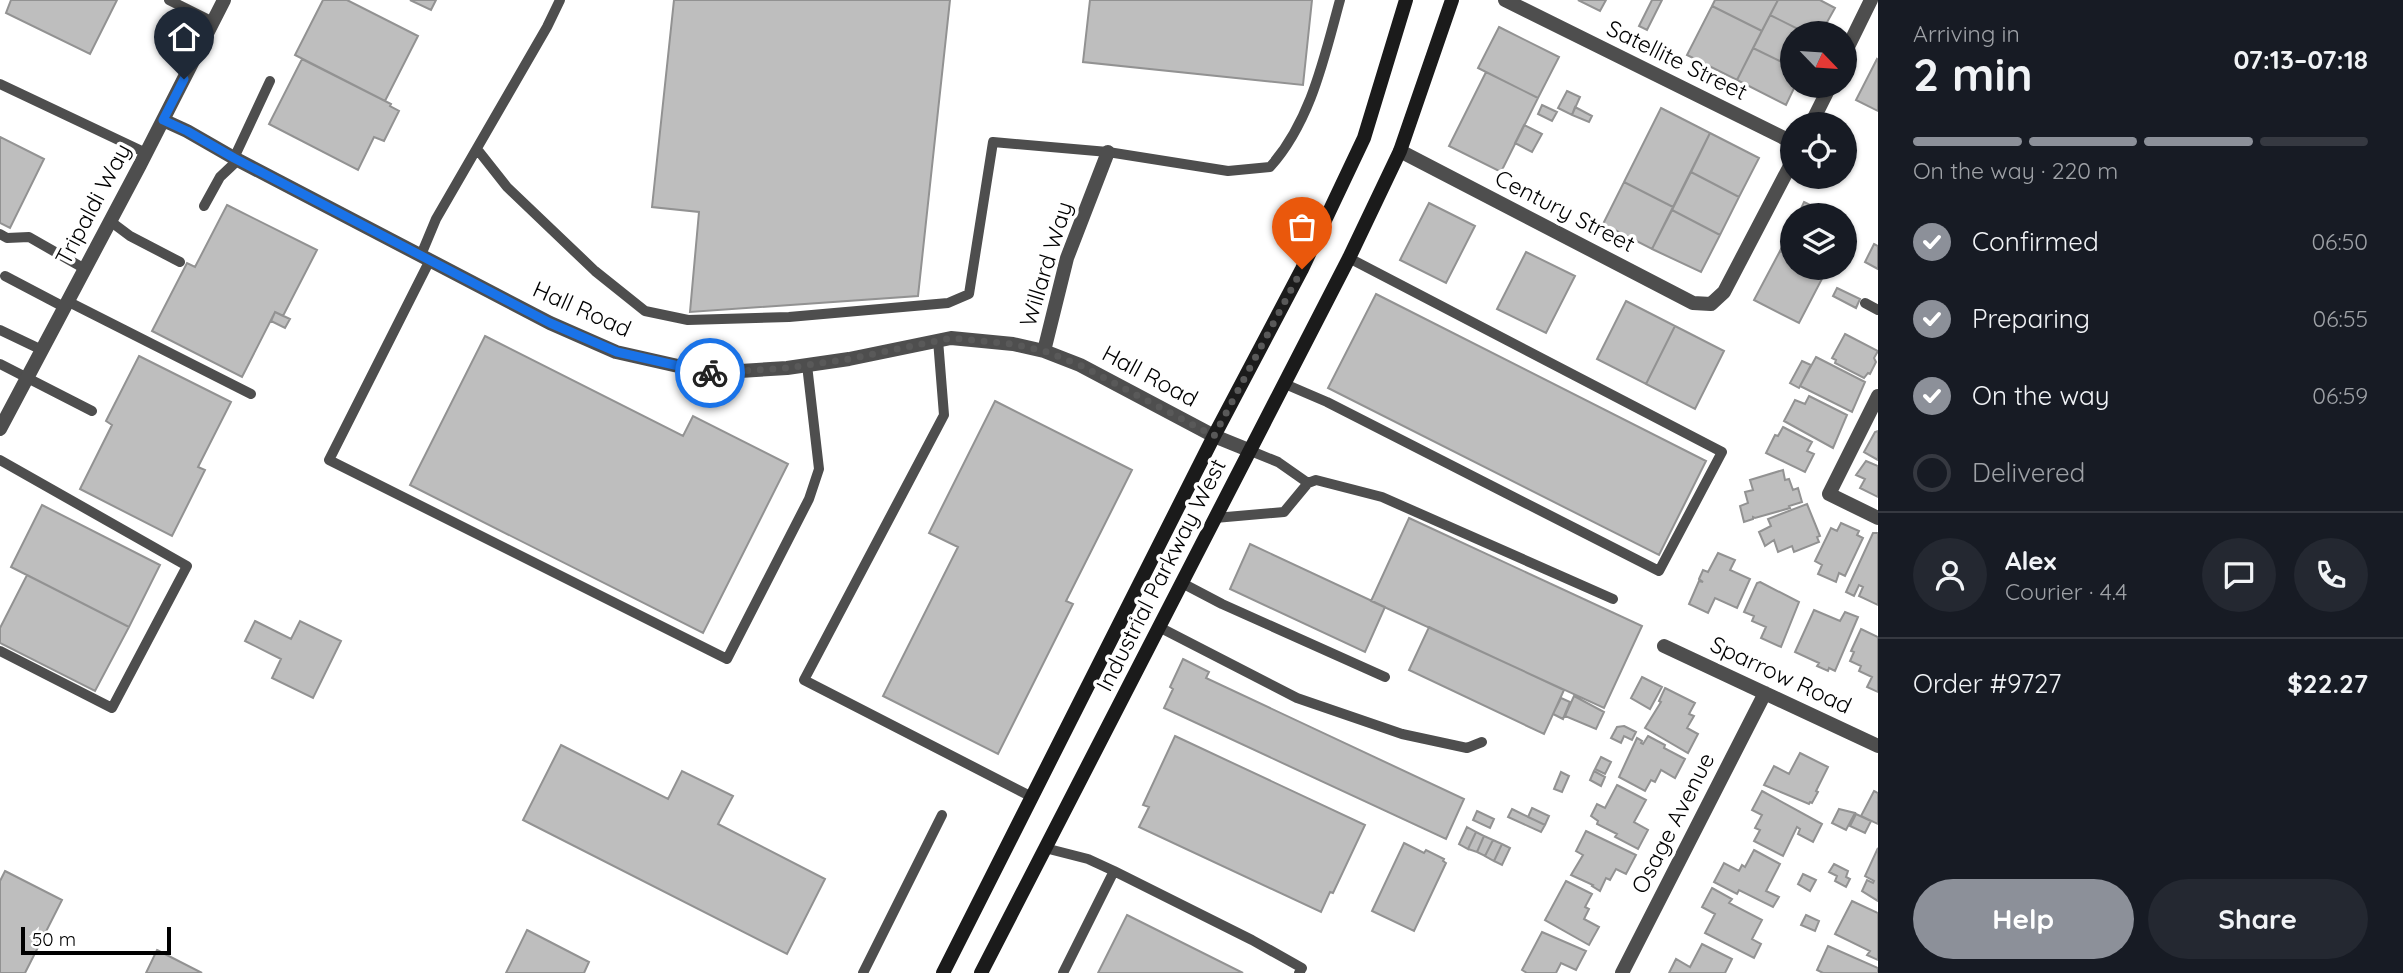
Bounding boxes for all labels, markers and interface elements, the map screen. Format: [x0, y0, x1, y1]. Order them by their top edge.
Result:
pin [154, 7, 214, 79]
street label: Satellite Street [1602, 13, 1752, 106]
icon: home [165, 18, 203, 56]
text: Arriving in [1913, 19, 2020, 48]
north arrow [1780, 21, 1857, 98]
map controls [1780, 21, 1857, 280]
text: 07:13–07:18 [2234, 43, 2368, 76]
text: 2 min [1913, 45, 2033, 103]
button: locate [1780, 112, 1857, 189]
street label: Tripaldi Way [48, 138, 137, 269]
text: On the way · 220 m [1913, 156, 2118, 185]
street label: Century Street [1490, 163, 1640, 258]
pin [1272, 197, 1332, 269]
street label: Willard Way [1013, 198, 1078, 330]
button: layers [1780, 203, 1857, 280]
icon: bag [1283, 208, 1321, 246]
icon: check [1913, 223, 1951, 261]
text: Confirmed [1972, 225, 2099, 258]
text: 06:50 [2311, 227, 2368, 256]
street label: Hall Road [529, 274, 636, 343]
icon: check [1913, 300, 1951, 338]
text: Preparing [1972, 302, 2090, 335]
text: 06:55 [2313, 304, 2368, 333]
courier [675, 338, 745, 408]
street label: Hall Road [1097, 338, 1203, 413]
icon: bike [691, 354, 729, 392]
icon: check [1913, 377, 1951, 415]
text: On the way [1972, 379, 2110, 412]
text: 06:59 [2312, 381, 2368, 410]
street label: Industrial Parkway West [1089, 453, 1232, 696]
text: Delivered [1972, 456, 2085, 489]
button: person [1913, 538, 1987, 612]
button: chat [2202, 538, 2276, 612]
button: phone [2294, 538, 2368, 612]
text: Alex [2005, 544, 2056, 577]
text: Courier · 4.4 [2005, 577, 2127, 606]
street label: Sparrow Road [1706, 629, 1856, 720]
text: Order #9727 [1913, 667, 2061, 700]
text: $22.27 [2287, 667, 2368, 700]
street label: Osage Avenue [1625, 747, 1721, 898]
button: Help [1913, 879, 2134, 959]
button: Share [2148, 879, 2368, 959]
scale bar [21, 924, 172, 956]
text: 50 m [32, 927, 76, 951]

